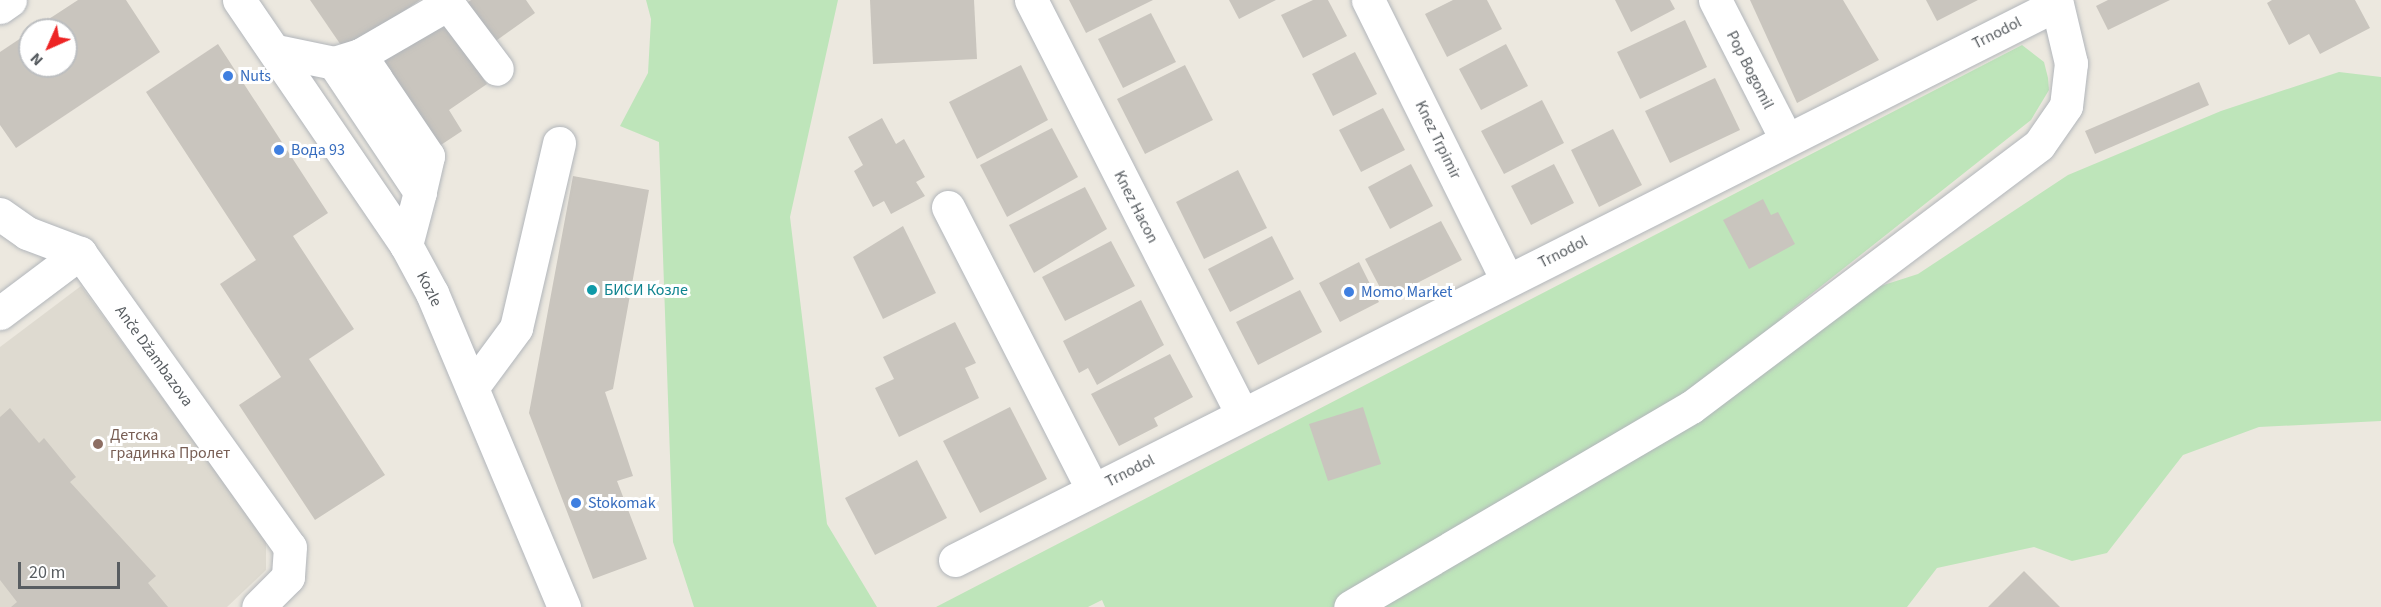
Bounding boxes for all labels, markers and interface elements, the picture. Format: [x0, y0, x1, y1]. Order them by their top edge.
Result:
street label: Trnodol [1969, 13, 2025, 53]
north arrow [18, 18, 78, 78]
street label: Pop Bogomil [1722, 28, 1778, 112]
text: N [25, 48, 48, 71]
place label: Nuts [240, 66, 271, 86]
marker: Nuts [221, 69, 235, 83]
street label: Knez Trpimir [1411, 98, 1465, 182]
place label: Вода 93 [291, 140, 345, 160]
marker: Вода 93 [272, 143, 286, 157]
street label: Knez Hacon [1110, 168, 1162, 246]
street label: Trnodol [1535, 232, 1591, 272]
street label: Kozle [412, 268, 446, 310]
place label: БИСИ Козле [604, 280, 688, 300]
place label: Momo Market [1361, 282, 1453, 302]
marker: БИСИ Козле [585, 283, 599, 297]
marker: Momo Market [1342, 285, 1356, 299]
street label: Anče Džambazova [111, 302, 197, 410]
place label: Детска градинка Пролет [110, 425, 230, 463]
marker: Детска градинка Пролет [91, 437, 105, 451]
street label: Trnodol [1102, 451, 1158, 491]
place label: Stokomak [588, 493, 656, 513]
marker: Stokomak [569, 496, 583, 510]
scale bar [21, 550, 123, 588]
text: 20 m [29, 560, 65, 585]

